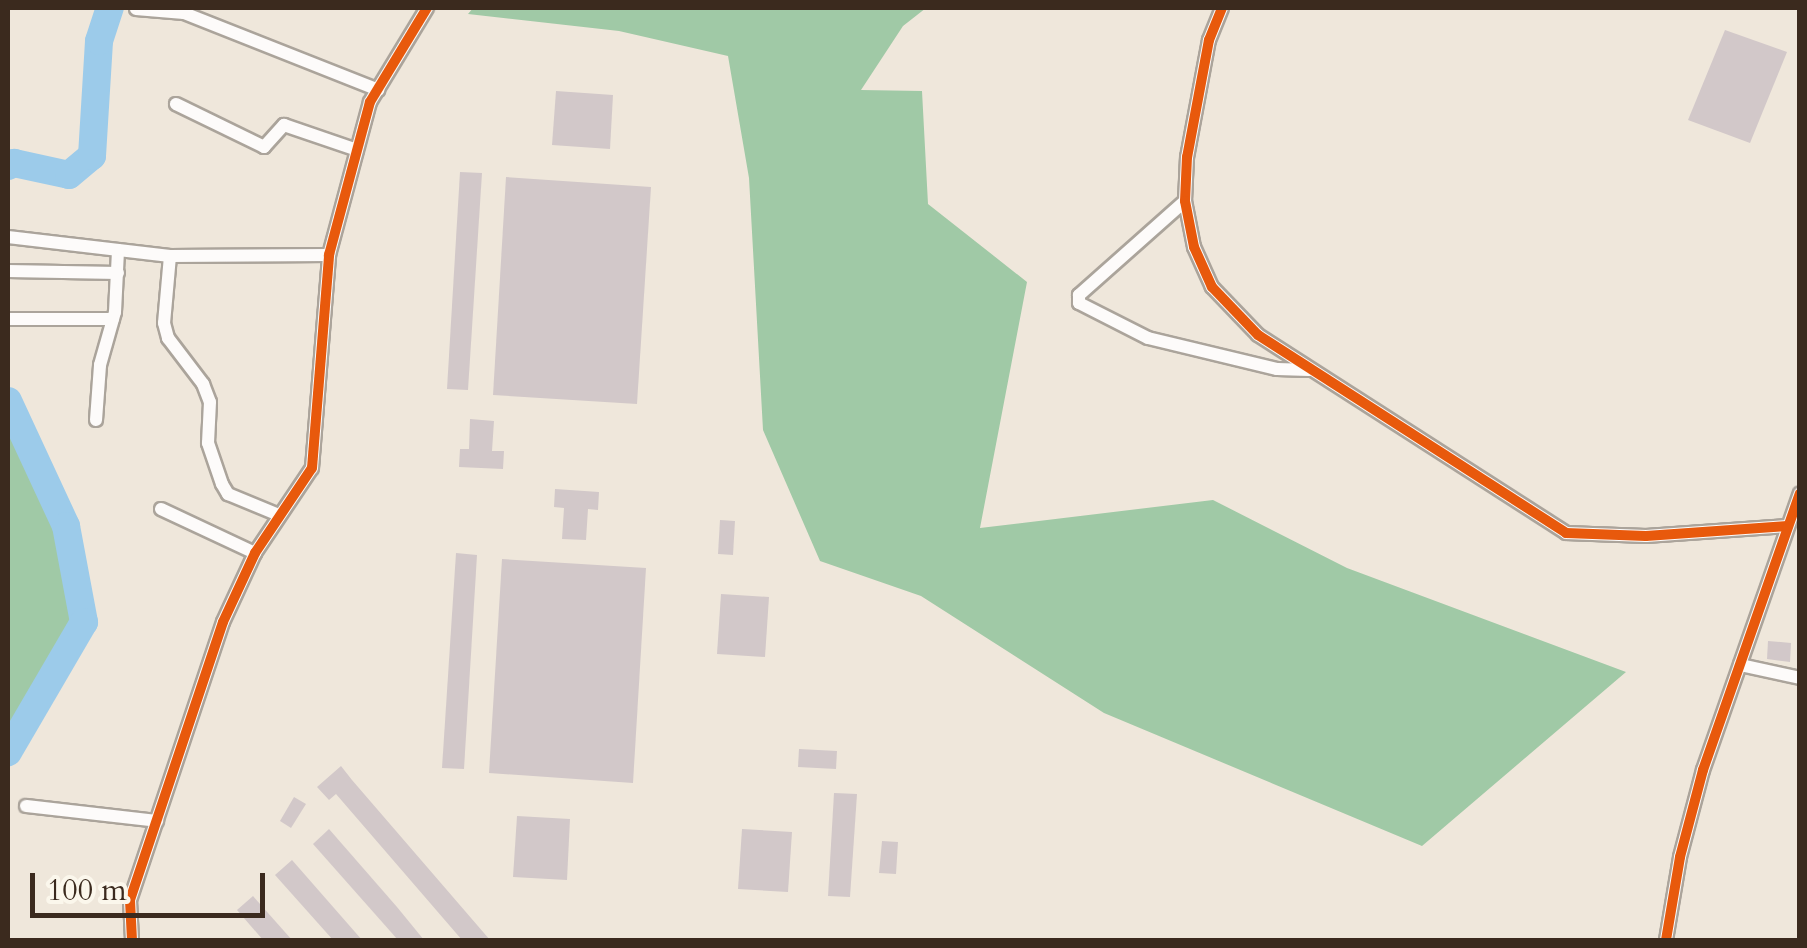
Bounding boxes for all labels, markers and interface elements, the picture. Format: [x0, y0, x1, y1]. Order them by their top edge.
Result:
scale bar [35, 853, 270, 915]
text: 100 m [47, 870, 127, 911]

